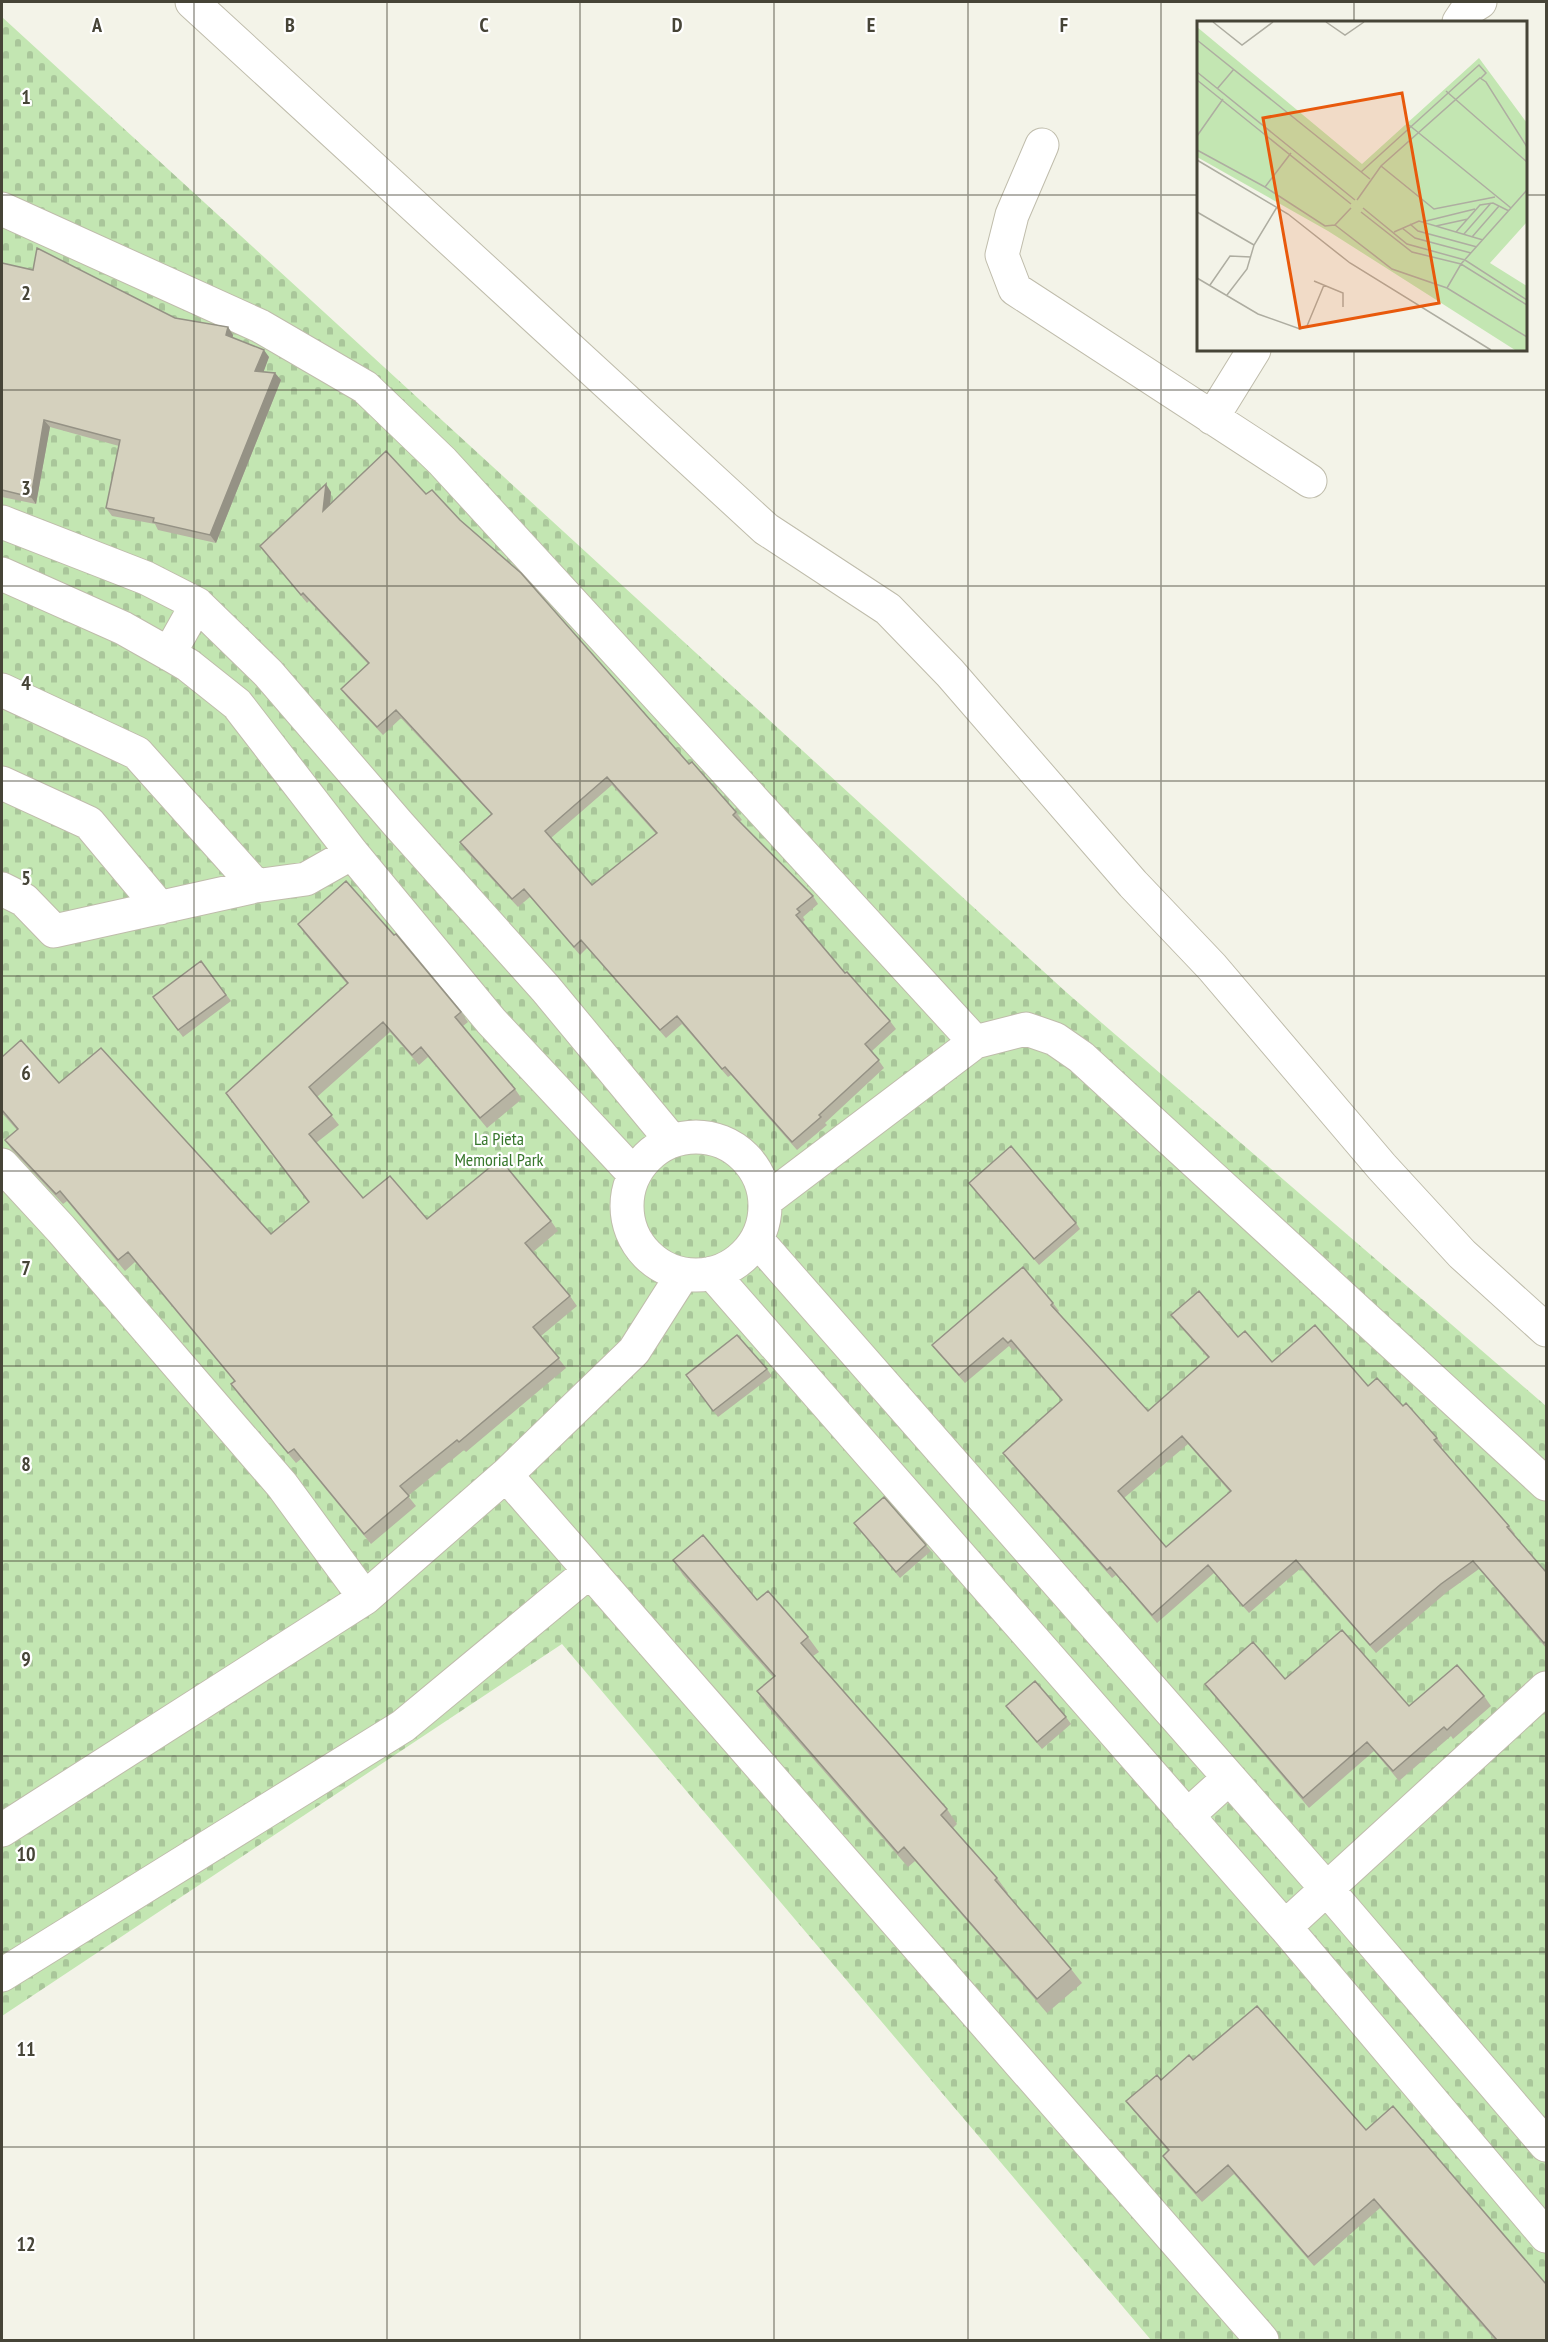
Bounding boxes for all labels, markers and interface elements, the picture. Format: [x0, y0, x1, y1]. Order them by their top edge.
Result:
text: A [91, 12, 103, 38]
text: B [285, 12, 295, 38]
text: C [479, 12, 489, 38]
text: D [672, 12, 683, 38]
text: E [867, 12, 875, 38]
text: F [1060, 12, 1068, 38]
inset map [1197, 21, 1527, 351]
text: 1 [21, 84, 31, 110]
text: 2 [21, 280, 31, 306]
text: 3 [21, 475, 31, 501]
text: 4 [21, 670, 31, 696]
text: 5 [21, 865, 31, 891]
text: 6 [21, 1060, 31, 1086]
park label: La Pieta Memorial Park [454, 1127, 544, 1171]
text: 7 [21, 1255, 31, 1281]
text: 8 [21, 1451, 31, 1477]
text: 9 [21, 1646, 31, 1672]
text: 10 [16, 1841, 36, 1867]
text: 11 [16, 2036, 36, 2062]
text: 12 [16, 2231, 36, 2257]

